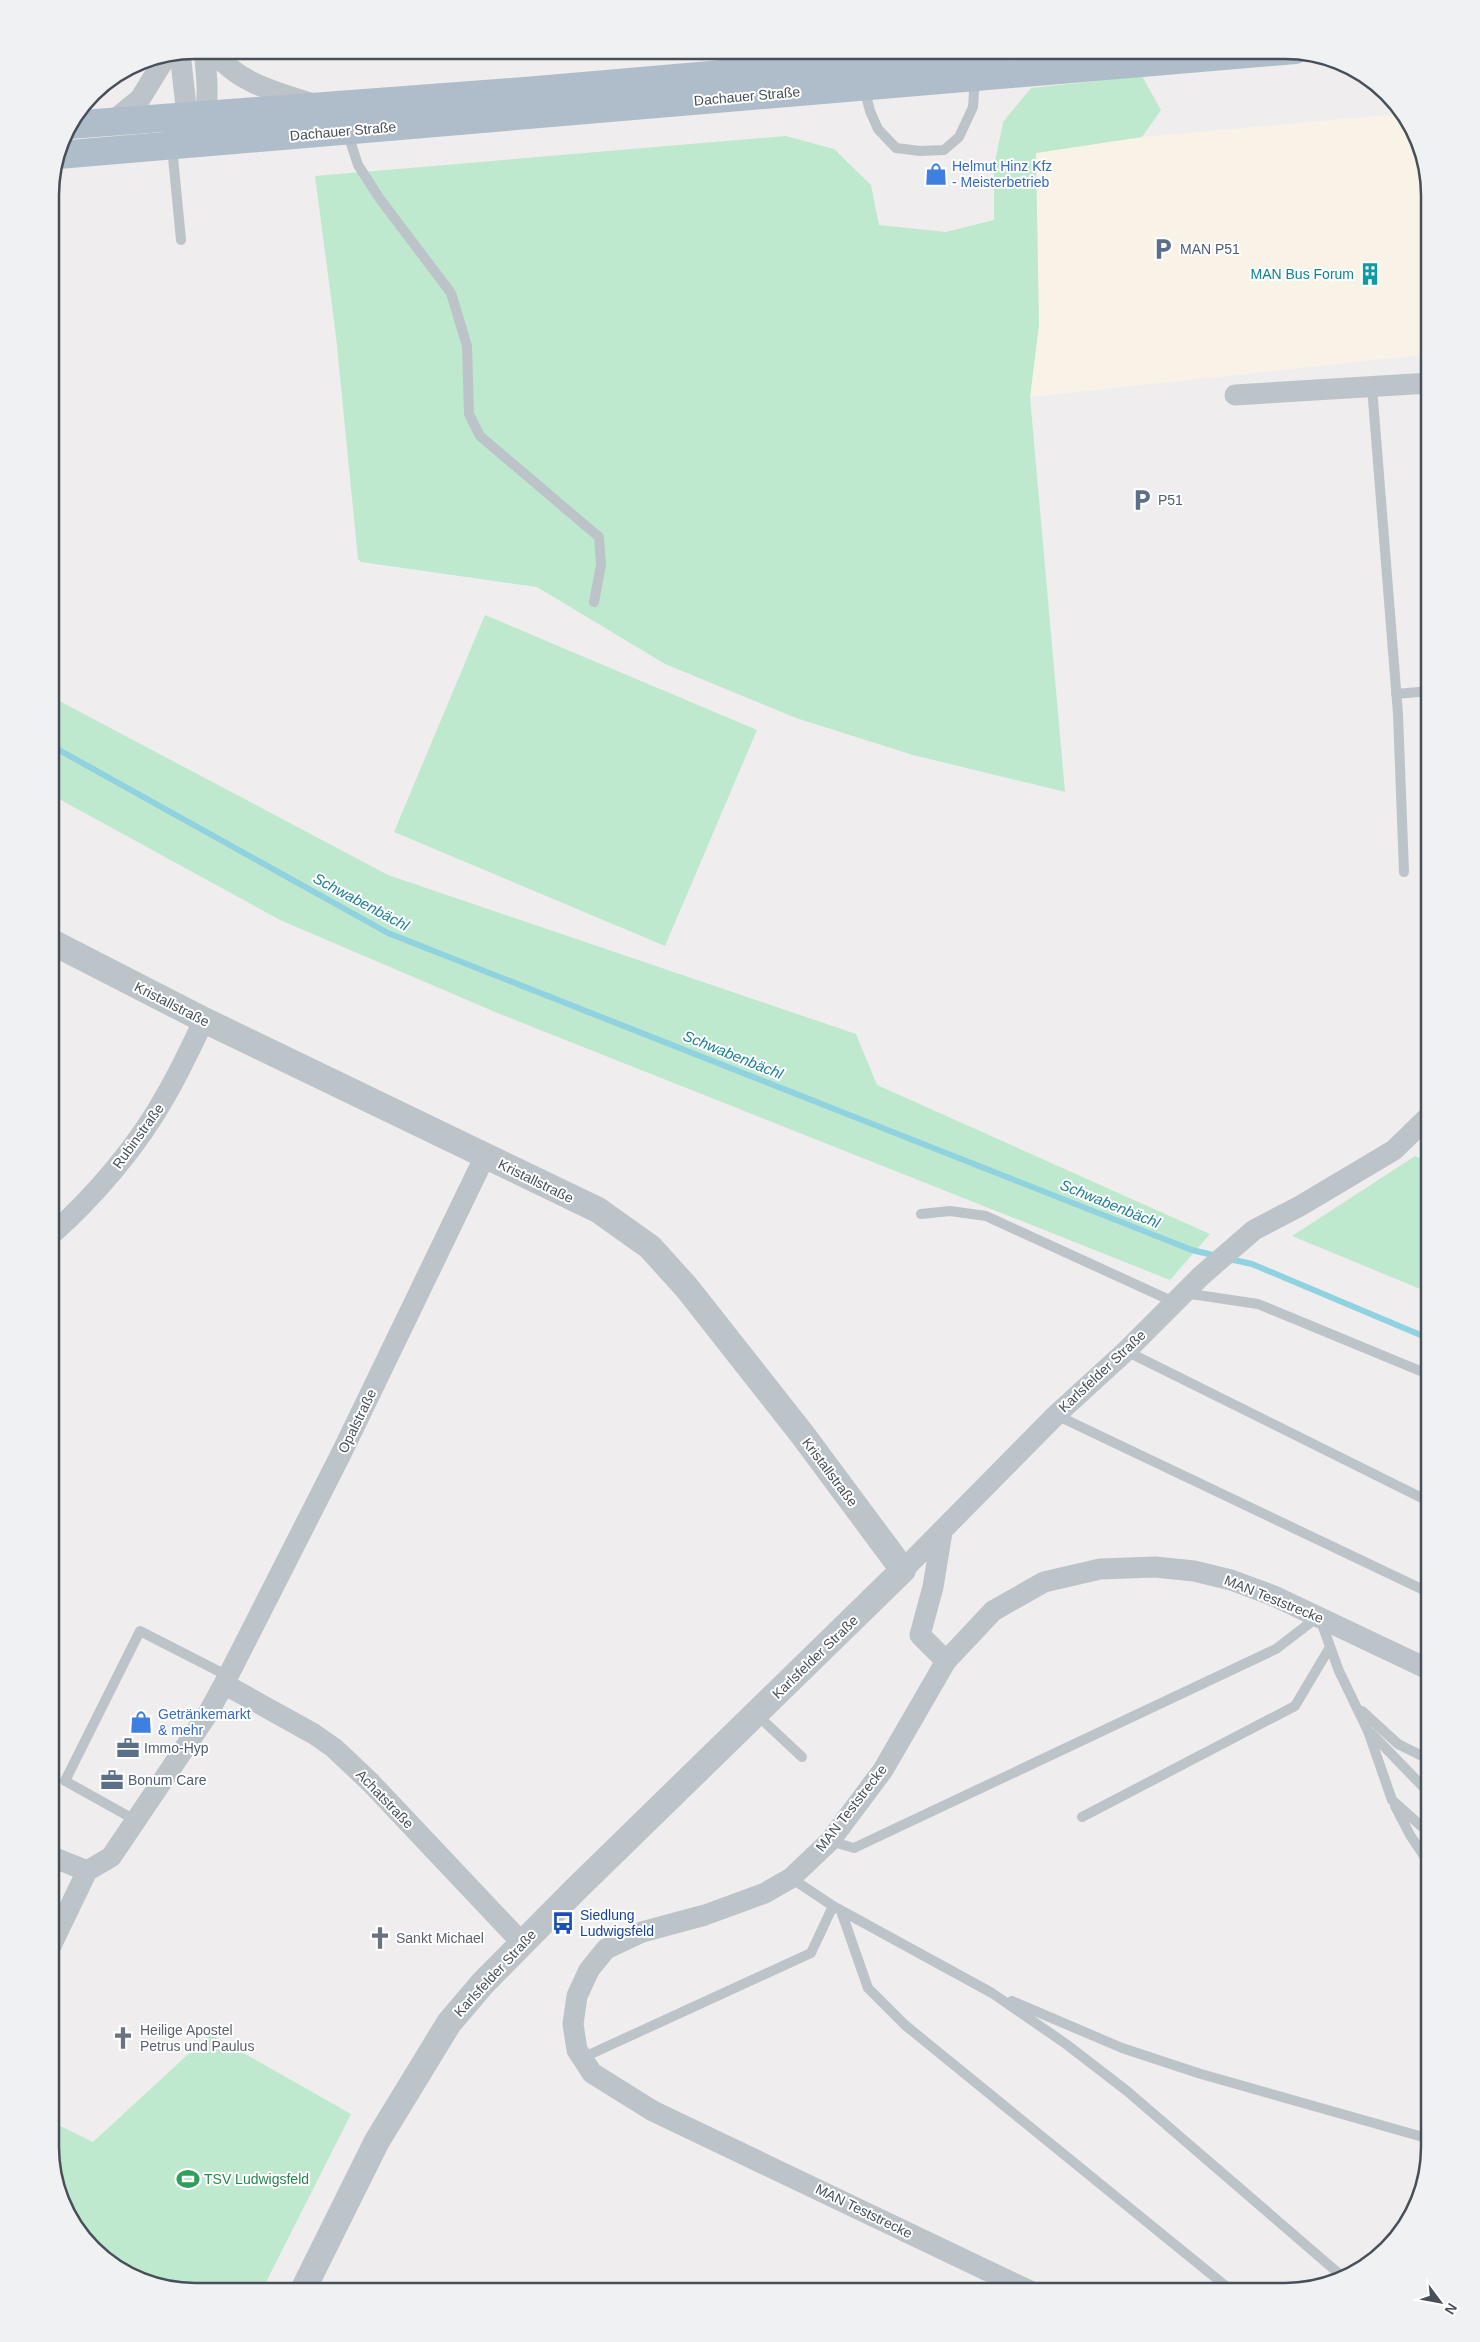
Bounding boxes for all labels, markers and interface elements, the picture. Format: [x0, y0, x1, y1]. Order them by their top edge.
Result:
street label: Dachauer Straße [693, 83, 801, 109]
street label: Dachauer Straße [289, 118, 397, 144]
place label: Helmut Hinz Kfz - Meisterbetrieb [952, 158, 1052, 190]
shop icon: Helmut Hinz Kfz - Meisterbetrieb [923, 161, 949, 187]
parking icon: MAN P51 [1150, 236, 1176, 262]
place label: MAN P51 [1180, 241, 1240, 257]
building icon: MAN Bus Forum [1357, 261, 1383, 287]
place label: MAN Bus Forum [1251, 266, 1354, 282]
parking icon: P51 [1129, 487, 1155, 513]
place label: P51 [1158, 492, 1183, 508]
water label: Schwabenbächl [310, 869, 413, 934]
street label: Kristallstraße [132, 978, 212, 1030]
water label: Schwabenbächl [681, 1027, 786, 1083]
street label: Rubinstraße [109, 1100, 167, 1172]
street label: Kristallstraße [496, 1156, 576, 1206]
water label: Schwabenbächl [1058, 1176, 1163, 1232]
street label: Karlsfelder Straße [1055, 1327, 1149, 1415]
street label: Opalstraße [335, 1386, 379, 1456]
street label: Kristallstraße [799, 1435, 861, 1510]
street label: MAN Teststrecke [1222, 1572, 1326, 1626]
street label: Karlsfelder Straße [769, 1612, 861, 1702]
place label: Getränkemarkt & mehr [158, 1706, 251, 1738]
shop icon: Getränkemarkt & mehr [128, 1709, 154, 1735]
office icon: Immo-Hyp [115, 1735, 141, 1761]
place label: Immo-Hyp [144, 1740, 209, 1756]
street label: MAN Teststrecke [812, 1761, 890, 1855]
street label: Achatstraße [353, 1766, 417, 1832]
office icon: Bonum Care [99, 1767, 125, 1793]
place label: Bonum Care [128, 1772, 207, 1788]
place label: Siedlung Ludwigsfeld [580, 1907, 654, 1939]
bus stop icon: Siedlung Ludwigsfeld [550, 1910, 576, 1936]
church icon: Sankt Michael [367, 1925, 393, 1951]
street label: Karlsfelder Straße [451, 1926, 539, 2020]
place label: Sankt Michael [396, 1930, 484, 1946]
place label: Heilige Apostel Petrus und Paulus [140, 2022, 254, 2054]
church icon: Heilige Apostel Petrus und Paulus [110, 2025, 136, 2051]
sports icon: TSV Ludwigsfeld [175, 2166, 201, 2192]
place label: TSV Ludwigsfeld [204, 2171, 309, 2187]
street label: MAN Teststrecke [813, 2181, 915, 2241]
north arrow [1415, 2277, 1465, 2327]
text: N [1442, 2300, 1460, 2317]

